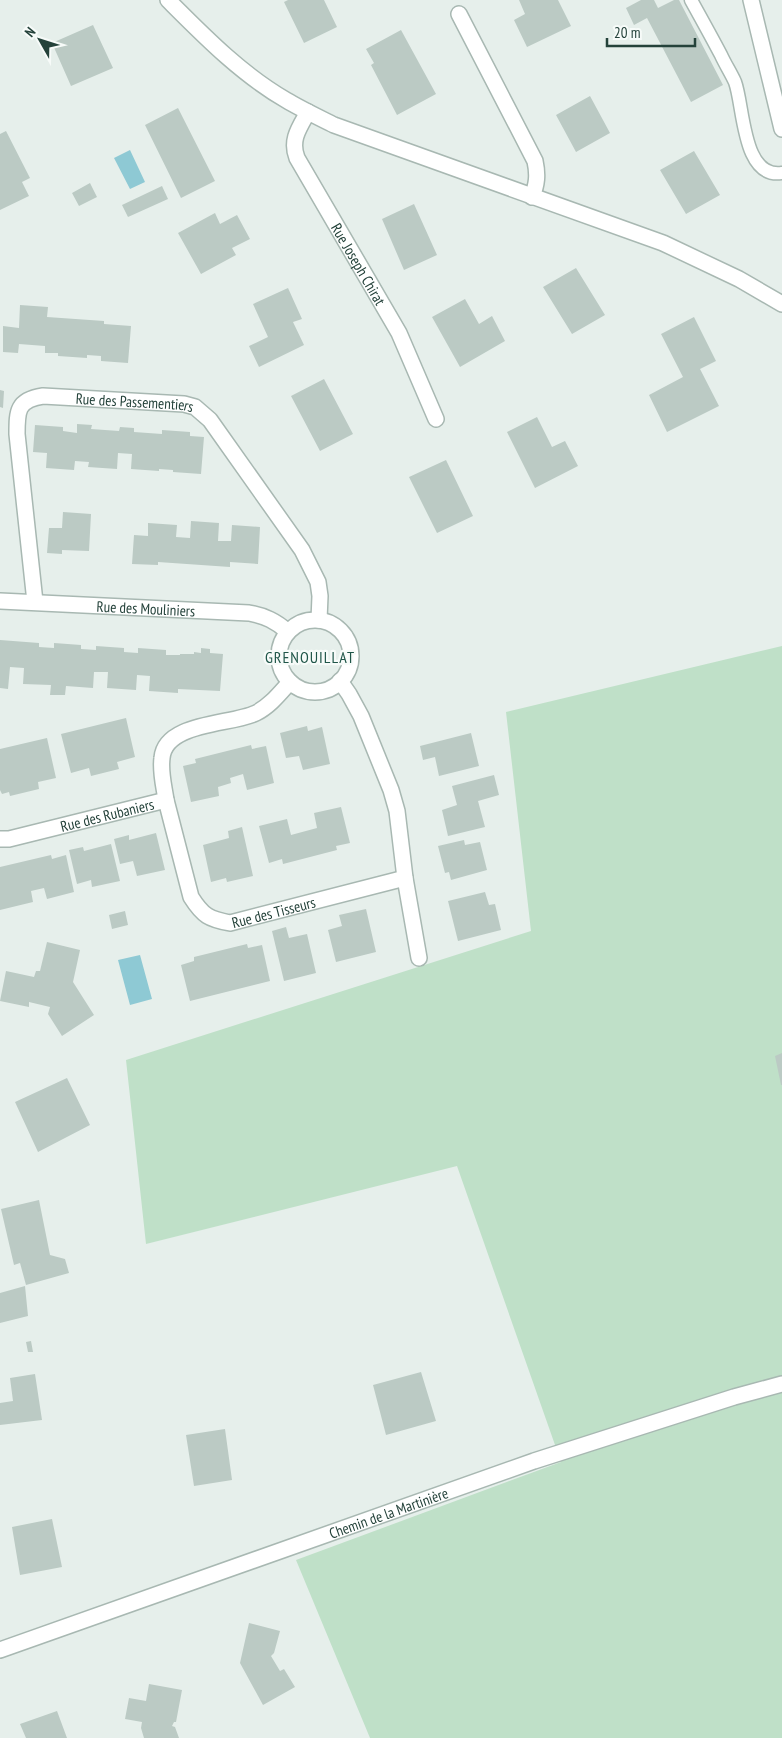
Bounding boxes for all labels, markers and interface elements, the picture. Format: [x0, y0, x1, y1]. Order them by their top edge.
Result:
north arrow [15, 15, 65, 65]
scale bar [607, 15, 694, 47]
text: N [21, 23, 39, 40]
text: 20 m [614, 23, 640, 42]
street label: Rue Joseph Chirat [327, 220, 390, 308]
street label: Rue des Passementiers [75, 388, 196, 416]
street label: Rue des Mouliniers [96, 596, 196, 620]
district label: GRENOUILLAT [265, 647, 355, 667]
street label: Rue des Rubaniers [58, 794, 156, 835]
street label: Rue des Tisseurs [230, 892, 317, 932]
street label: Chemin de la Martinière [326, 1483, 450, 1542]

